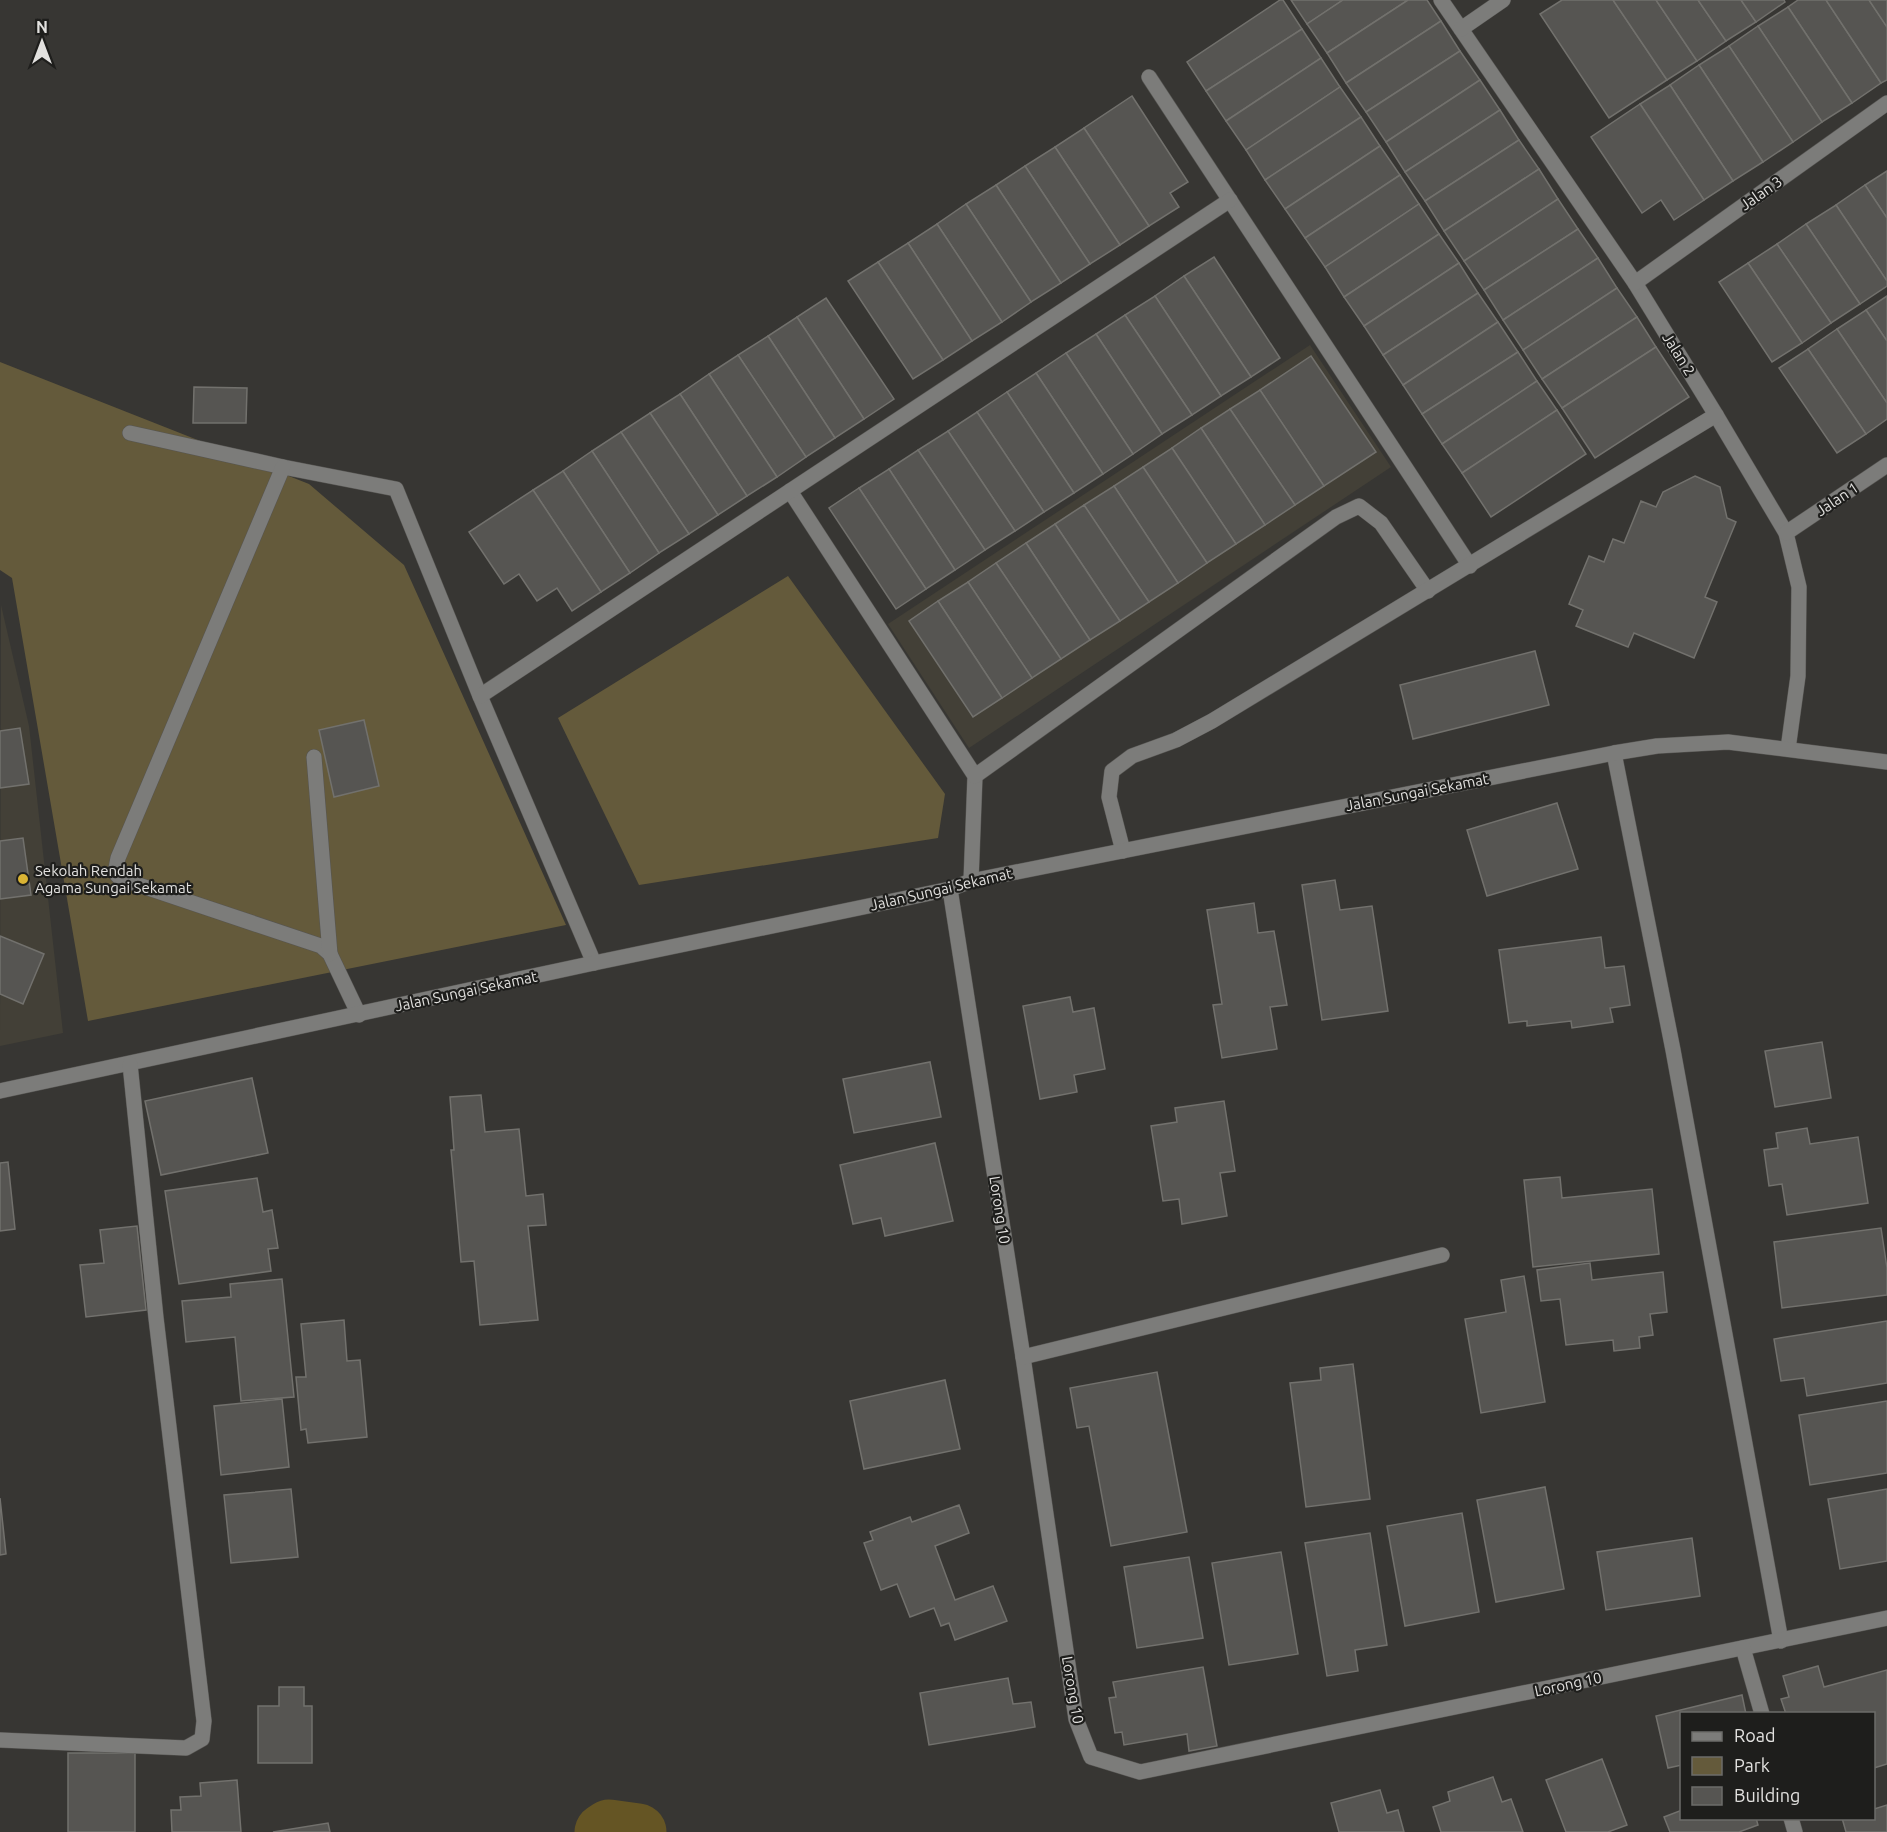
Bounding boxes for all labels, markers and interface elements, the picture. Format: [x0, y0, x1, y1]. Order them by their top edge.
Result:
north arrow [12, 12, 72, 72]
text: N [36, 18, 48, 36]
street label: Jalan 3 [1737, 172, 1785, 214]
street label: Jalan 2 [1659, 329, 1699, 379]
street label: Jalan 1 [1813, 479, 1861, 519]
street label: Jalan Sungai Sekamat [1344, 770, 1490, 814]
place label: Sekolah Rendah Agama Sungai Sekamat [35, 862, 192, 896]
street label: Jalan Sungai Sekamat [868, 864, 1014, 914]
marker: Sekolah Rendah Agama Sungai Sekamat [16, 872, 30, 886]
street label: Jalan Sungai Sekamat [393, 968, 539, 1014]
street label: Lorong 10 [986, 1175, 1014, 1245]
street label: Lorong 10 [1059, 1655, 1087, 1725]
street label: Lorong 10 [1533, 1669, 1603, 1699]
legend [1680, 1712, 1875, 1820]
text: Road [1734, 1725, 1776, 1745]
text: Park [1734, 1755, 1770, 1775]
text: Building [1734, 1785, 1800, 1805]

